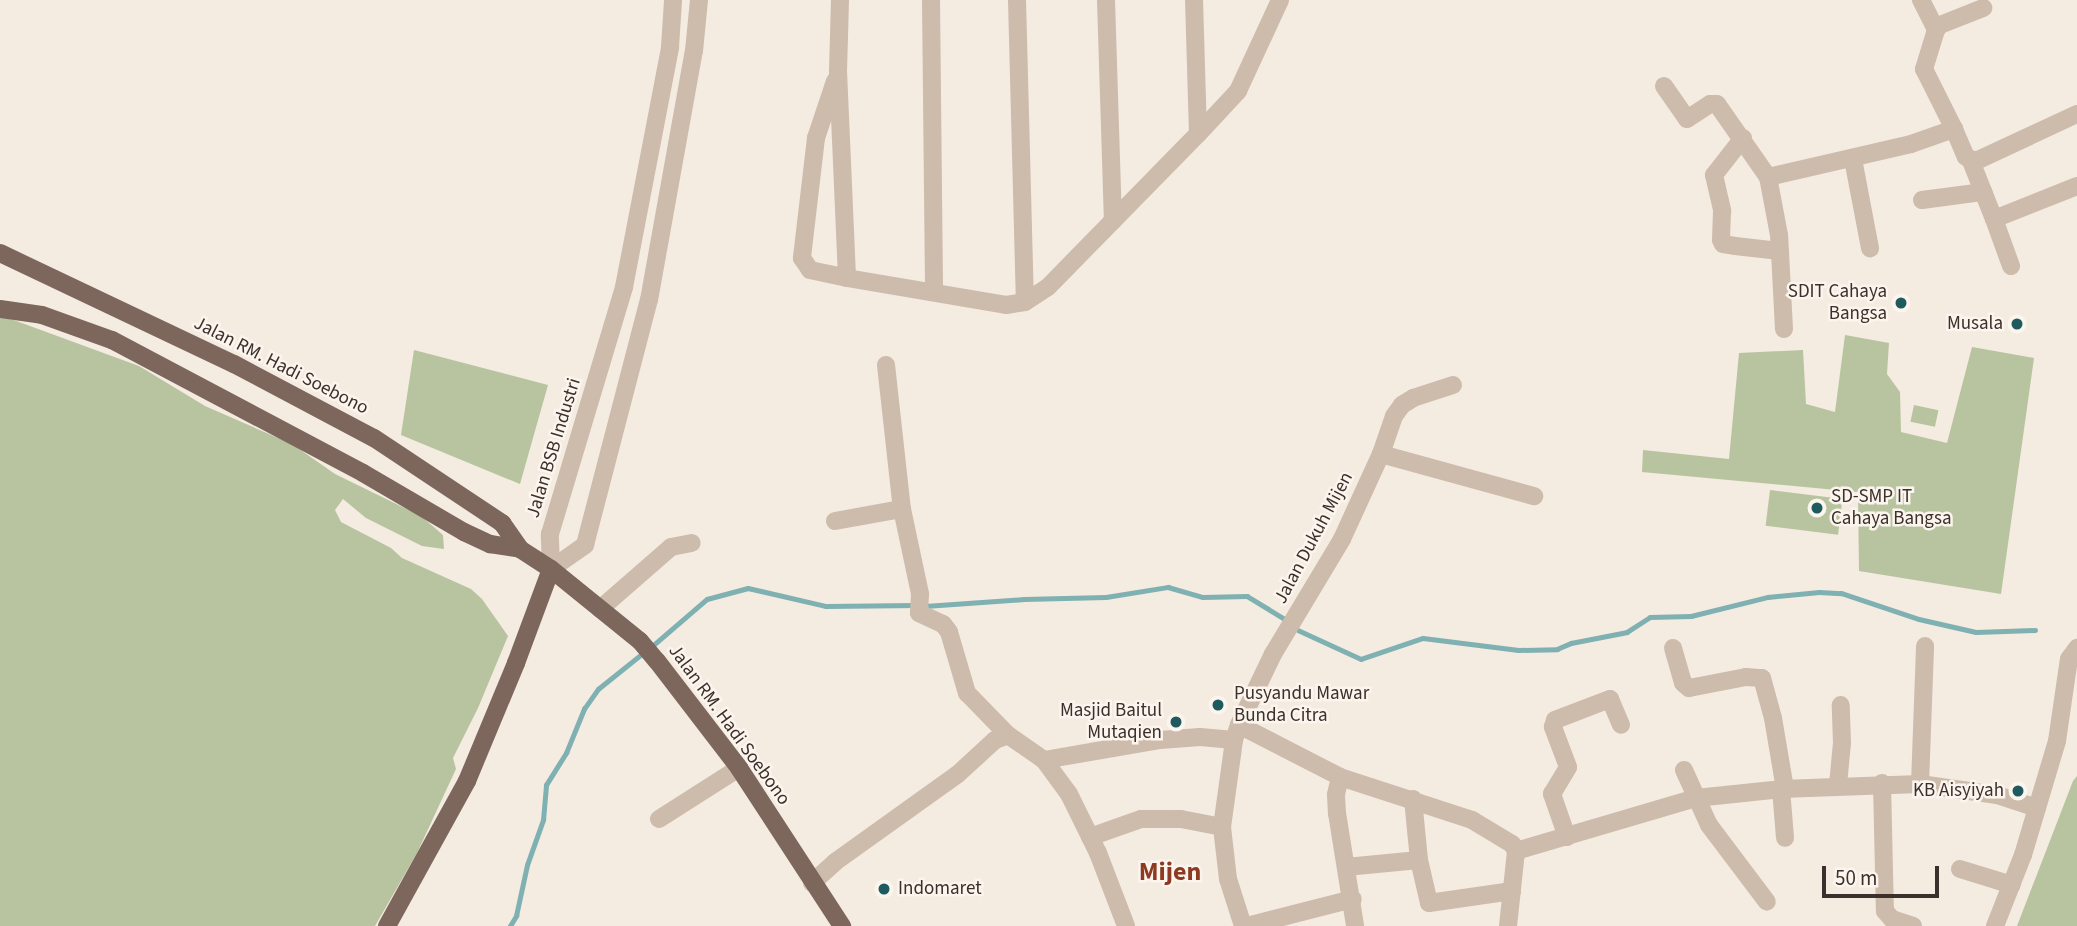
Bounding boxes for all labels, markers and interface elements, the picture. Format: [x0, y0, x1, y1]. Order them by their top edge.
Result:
place label: SDIT Cahaya Bangsa [1788, 281, 1887, 325]
marker: SDIT Cahaya Bangsa [1893, 295, 1909, 311]
street label: Jalan RM. Hadi Soebono [190, 312, 372, 420]
place label: Musala [1947, 313, 2003, 335]
marker: Musala [2009, 316, 2025, 332]
street label: Jalan BSB Industri [522, 375, 586, 521]
street label: Jalan Dukuh Mijen [1270, 468, 1358, 608]
place label: SD-SMP IT Cahaya Bangsa [1831, 486, 1951, 530]
marker: SD-SMP IT Cahaya Bangsa [1809, 500, 1825, 516]
street label: Jalan RM. Hadi Soebono [663, 640, 795, 810]
place label: Pusyandu Mawar Bunda Citra [1234, 683, 1369, 727]
marker: Pusyandu Mawar Bunda Citra [1208, 695, 1228, 715]
place label: Masjid Baitul Mutaqien [1060, 700, 1162, 744]
marker: Masjid Baitul Mutaqien [1168, 714, 1184, 730]
place label: KB Aisyiyah [1913, 780, 2004, 802]
marker: KB Aisyiyah [2010, 783, 2026, 799]
scale bar [1825, 852, 1942, 896]
district label: Mijen [1139, 856, 1201, 888]
text: 50 m [1835, 863, 1877, 893]
place label: Indomaret [898, 878, 982, 900]
marker: Indomaret [876, 881, 892, 897]

